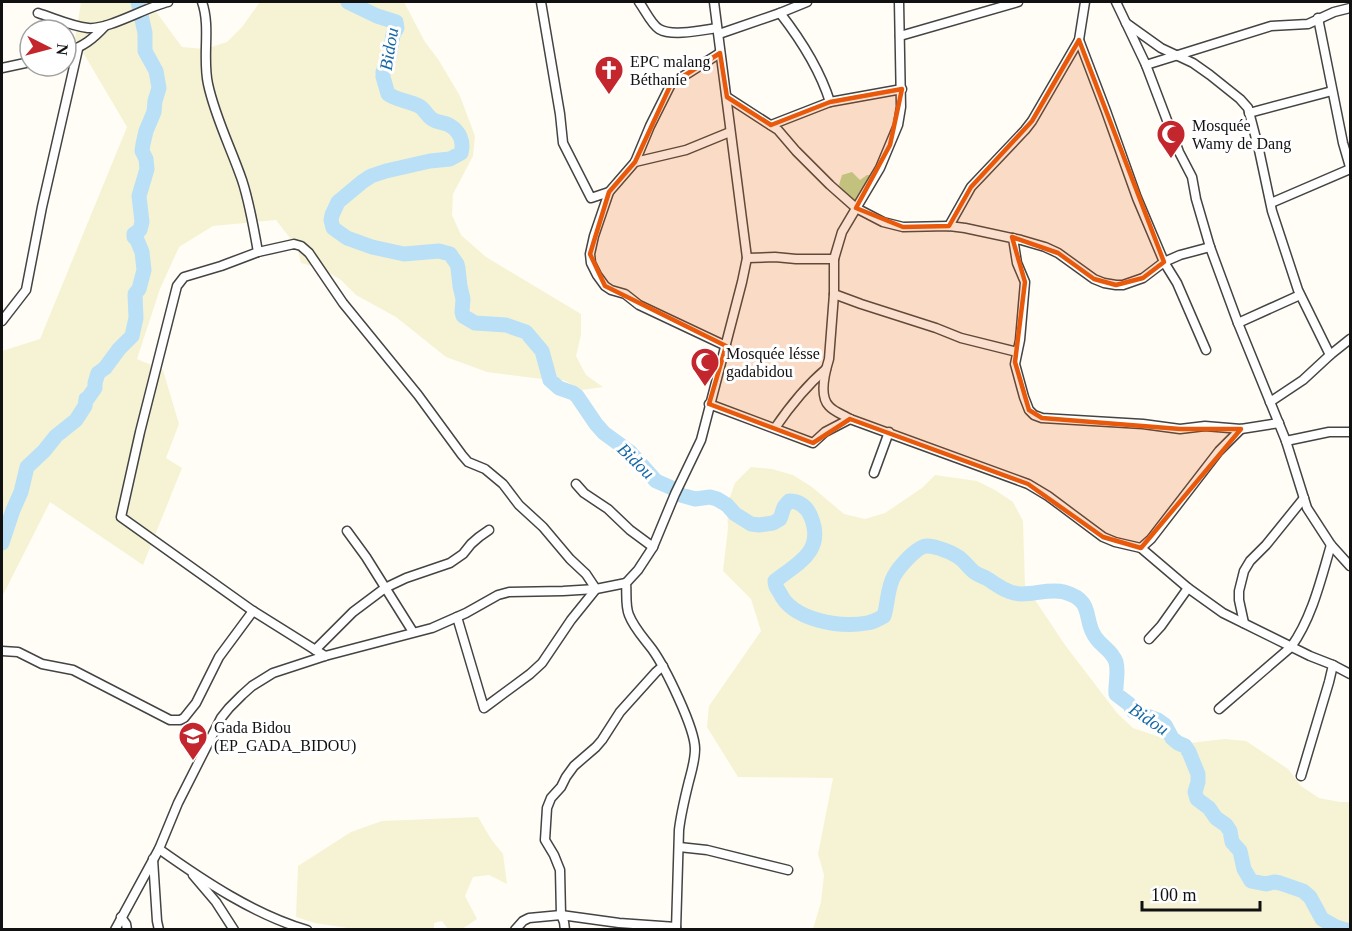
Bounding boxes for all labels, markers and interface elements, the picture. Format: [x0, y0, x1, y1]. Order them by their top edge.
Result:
north arrow [18, 18, 78, 78]
water label: Bidou [376, 26, 402, 72]
text: N [53, 43, 71, 57]
place label: EPC malang Béthanie [630, 53, 710, 88]
church icon: EPC malang Béthanie [593, 54, 625, 96]
place label: Mosquée Wamy de Dang [1192, 117, 1291, 153]
mosque icon: Mosquée Wamy de Dang [1155, 118, 1187, 160]
place label: Mosquée lésse gadabidou [726, 345, 820, 381]
mosque icon: Mosquée lésse gadabidou [689, 346, 721, 388]
water label: Bidou [614, 439, 658, 483]
water label: Bidou [1126, 699, 1172, 739]
place label: Gada Bidou (EP_GADA_BIDOU) [214, 719, 356, 755]
school or university icon: Gada Bidou (EP_GADA_BIDOU) [177, 720, 209, 762]
scale bar [1142, 874, 1260, 912]
text: 100 m [1151, 885, 1197, 905]

